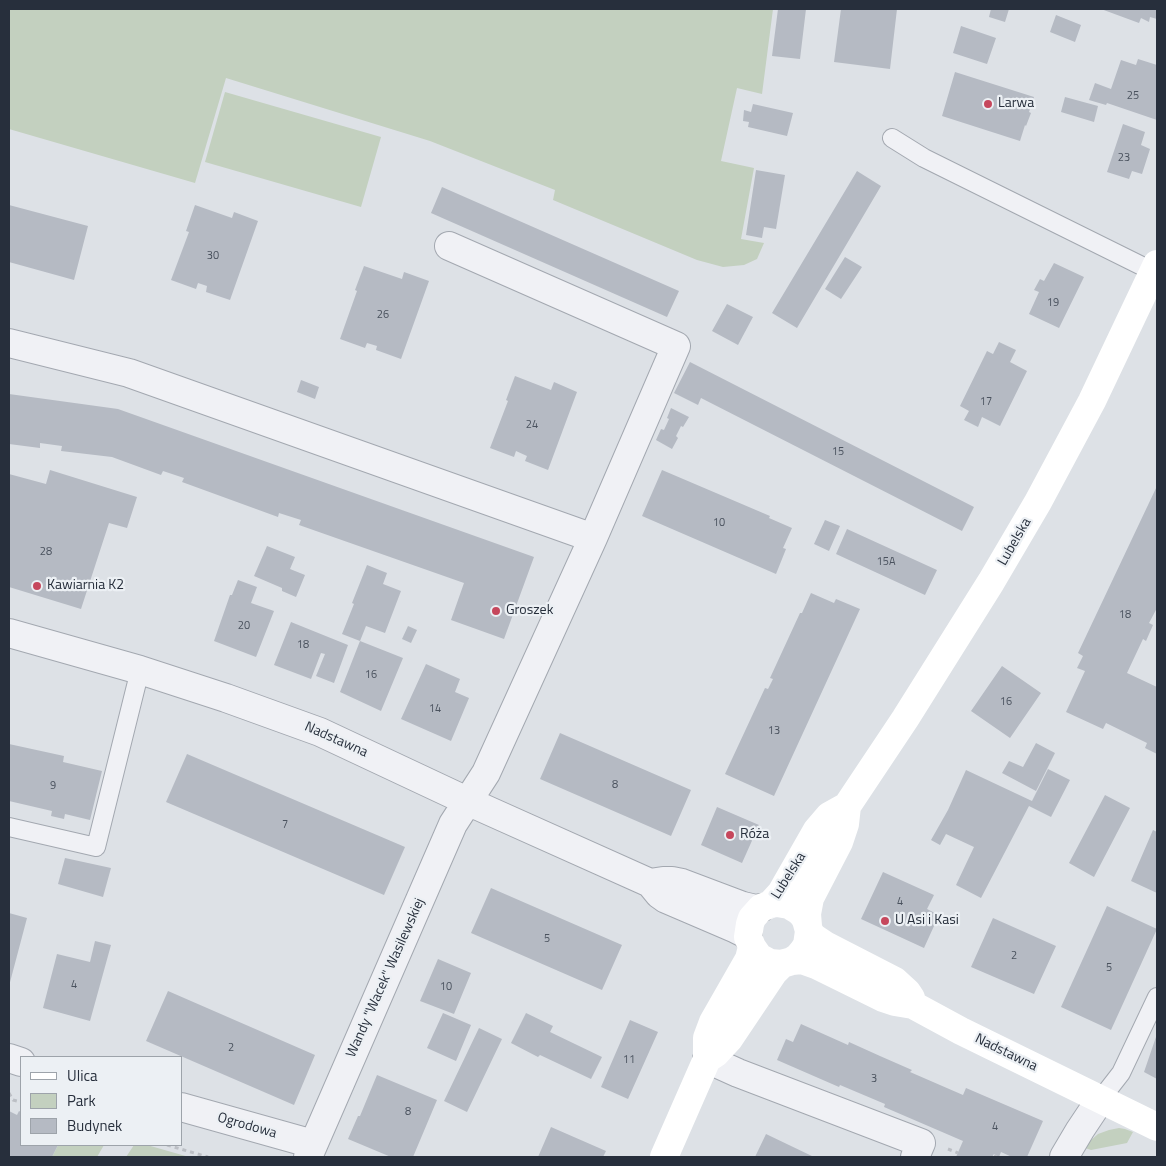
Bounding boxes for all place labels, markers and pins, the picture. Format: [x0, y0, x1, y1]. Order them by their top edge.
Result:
place label: Larwa [998, 96, 1034, 112]
marker: Larwa [982, 98, 994, 110]
place label: Kawiarnia K2 [47, 578, 124, 594]
marker: Kawiarnia K2 [31, 580, 43, 592]
place label: Groszek [506, 603, 553, 619]
marker: Groszek [490, 605, 502, 617]
place label: Róża [740, 827, 769, 843]
marker: Róża [724, 829, 736, 841]
place label: U Asi i Kasi [895, 913, 959, 929]
marker: U Asi i Kasi [879, 915, 891, 927]

